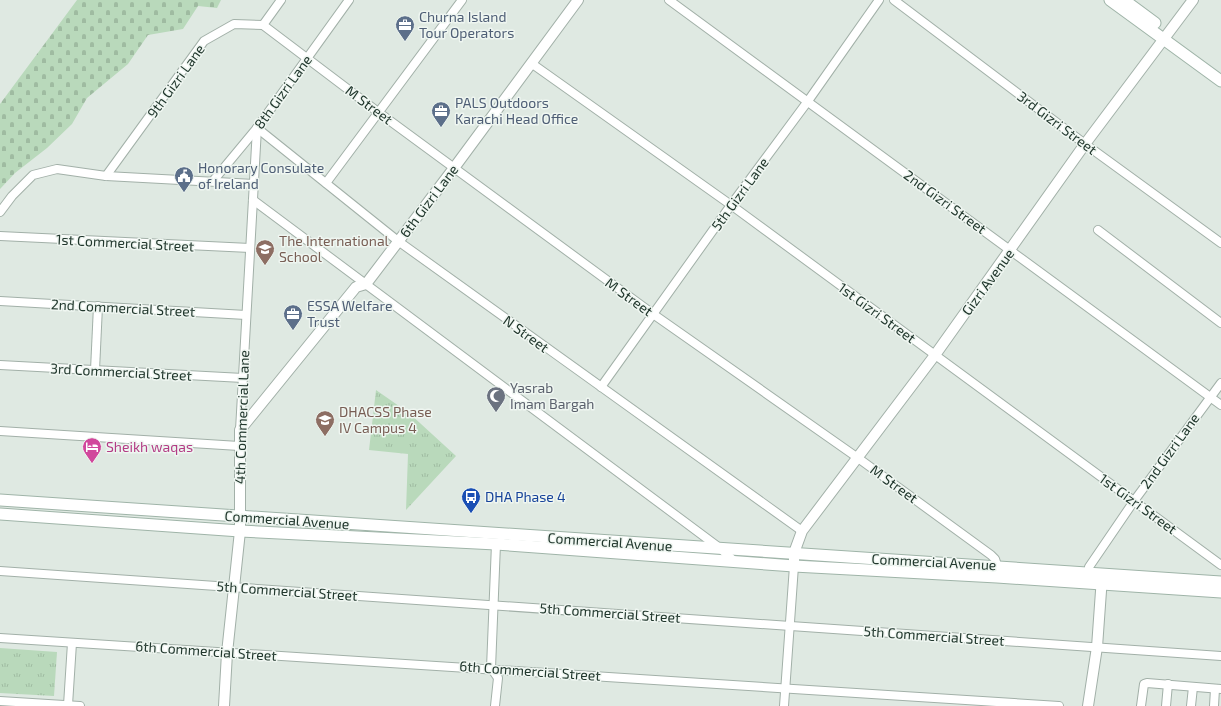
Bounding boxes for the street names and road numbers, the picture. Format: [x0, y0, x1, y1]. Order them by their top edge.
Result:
street label: 9th Gizri Lane [143, 41, 208, 121]
street label: 8th Gizri Lane [250, 51, 315, 132]
street label: M Street [342, 81, 396, 128]
street label: 3rd Gizri Street [1014, 87, 1100, 158]
street label: 5th Gizri Lane [707, 154, 772, 234]
street label: 6th Gizri Lane [396, 161, 461, 240]
street label: 2nd Gizri Street [901, 166, 990, 237]
street label: 1st Commercial Street [55, 230, 195, 255]
street label: Gizri Avenue [958, 245, 1017, 318]
street label: M Street [602, 274, 656, 319]
street label: 1st Gizri Street [835, 279, 919, 346]
street label: 2nd Commercial Street [50, 295, 196, 320]
street label: N Street [500, 311, 552, 356]
street label: 4th Commercial Lane [231, 350, 252, 484]
street label: 3rd Commercial Street [50, 359, 192, 384]
street label: 2nd Gizri Lane [1136, 410, 1203, 492]
street label: M Street [867, 461, 921, 506]
street label: 1st Gizri Street [1096, 470, 1180, 537]
street label: Commercial Avenue [224, 507, 350, 532]
street label: Commercial Avenue [547, 529, 673, 554]
street label: Commercial Avenue [871, 550, 997, 573]
street label: 5th Commercial Street [216, 577, 358, 604]
street label: 5th Commercial Street [539, 599, 681, 626]
street label: 5th Commercial Street [863, 622, 1005, 649]
street label: 6th Commercial Street [135, 637, 277, 664]
street label: 6th Commercial Street [459, 657, 601, 684]

